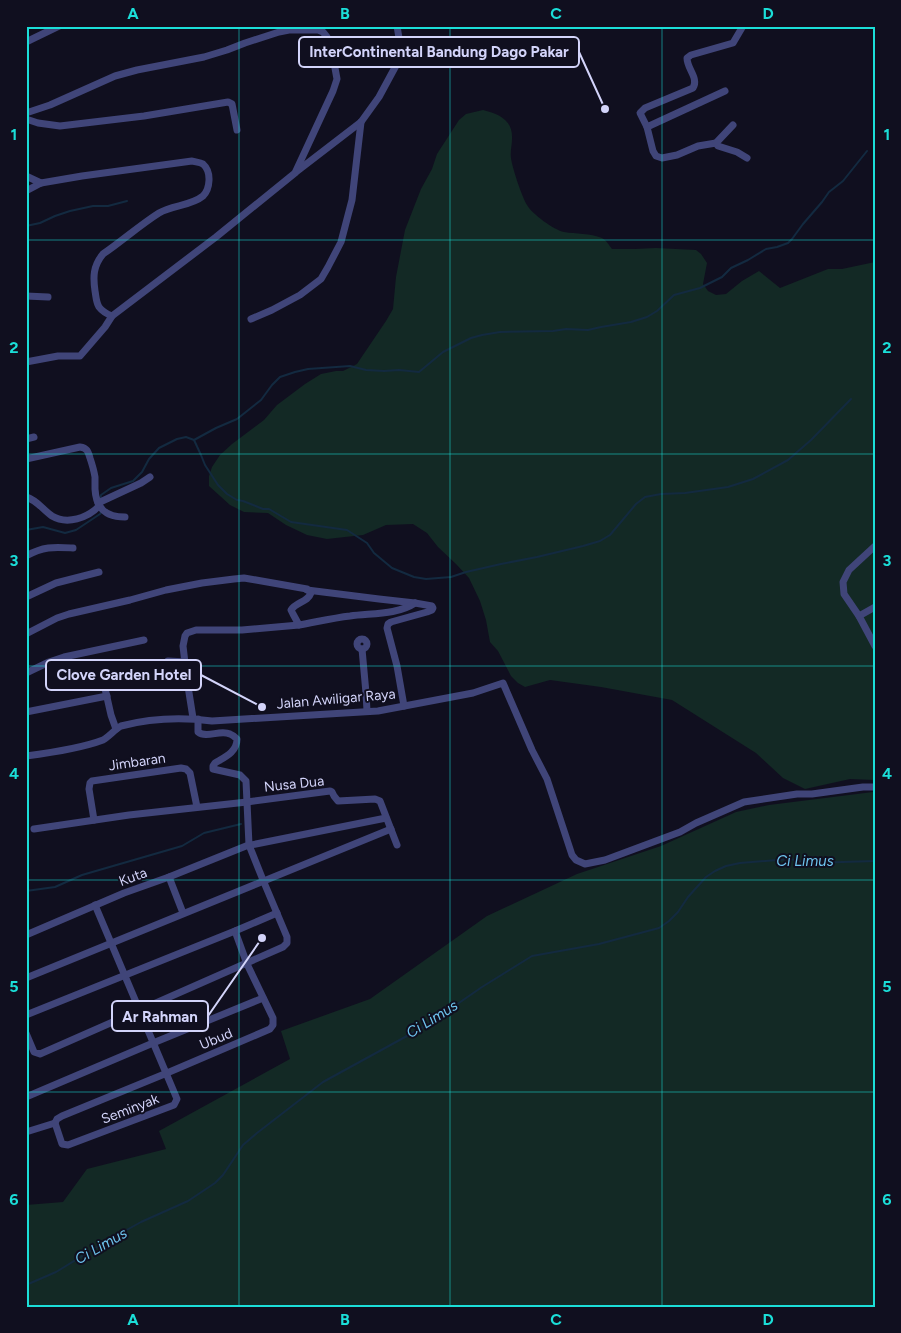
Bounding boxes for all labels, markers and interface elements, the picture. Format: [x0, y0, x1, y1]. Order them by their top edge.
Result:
text: A [127, 4, 139, 23]
text: B [340, 4, 350, 23]
text: C [550, 4, 562, 23]
text: D [762, 4, 774, 23]
callout: InterContinental Bandung Dago Pakar [299, 37, 579, 67]
text: InterContinental Bandung Dago Pakar [309, 43, 569, 61]
text: 1 [11, 125, 17, 144]
text: 1 [884, 125, 890, 144]
text: 2 [9, 338, 19, 357]
text: 2 [882, 338, 892, 357]
text: 3 [10, 551, 19, 570]
text: 3 [883, 551, 892, 570]
callout: Clove Garden Hotel [46, 660, 201, 690]
text: Clove Garden Hotel [57, 666, 191, 684]
street label: Jalan Awiligar Raya [276, 685, 396, 713]
street label: Jimbaran [107, 750, 167, 774]
text: 4 [9, 764, 19, 783]
text: 4 [882, 764, 892, 783]
street label: Nusa Dua [263, 772, 325, 796]
water label: Ci Limus [776, 852, 834, 870]
street label: Kuta [117, 864, 149, 890]
text: 5 [9, 977, 19, 996]
text: 5 [882, 977, 892, 996]
water label: Ci Limus [403, 996, 461, 1042]
callout: Ar Rahman [112, 1001, 208, 1031]
text: Ar Rahman [122, 1008, 198, 1026]
street label: Ubud [197, 1025, 235, 1053]
street label: Seminyak [99, 1090, 161, 1128]
text: 6 [9, 1190, 19, 1209]
text: 6 [882, 1190, 892, 1209]
water label: Ci Limus [72, 1224, 130, 1268]
text: A [127, 1310, 139, 1329]
text: B [340, 1310, 350, 1329]
text: C [550, 1310, 562, 1329]
text: D [762, 1310, 774, 1329]

